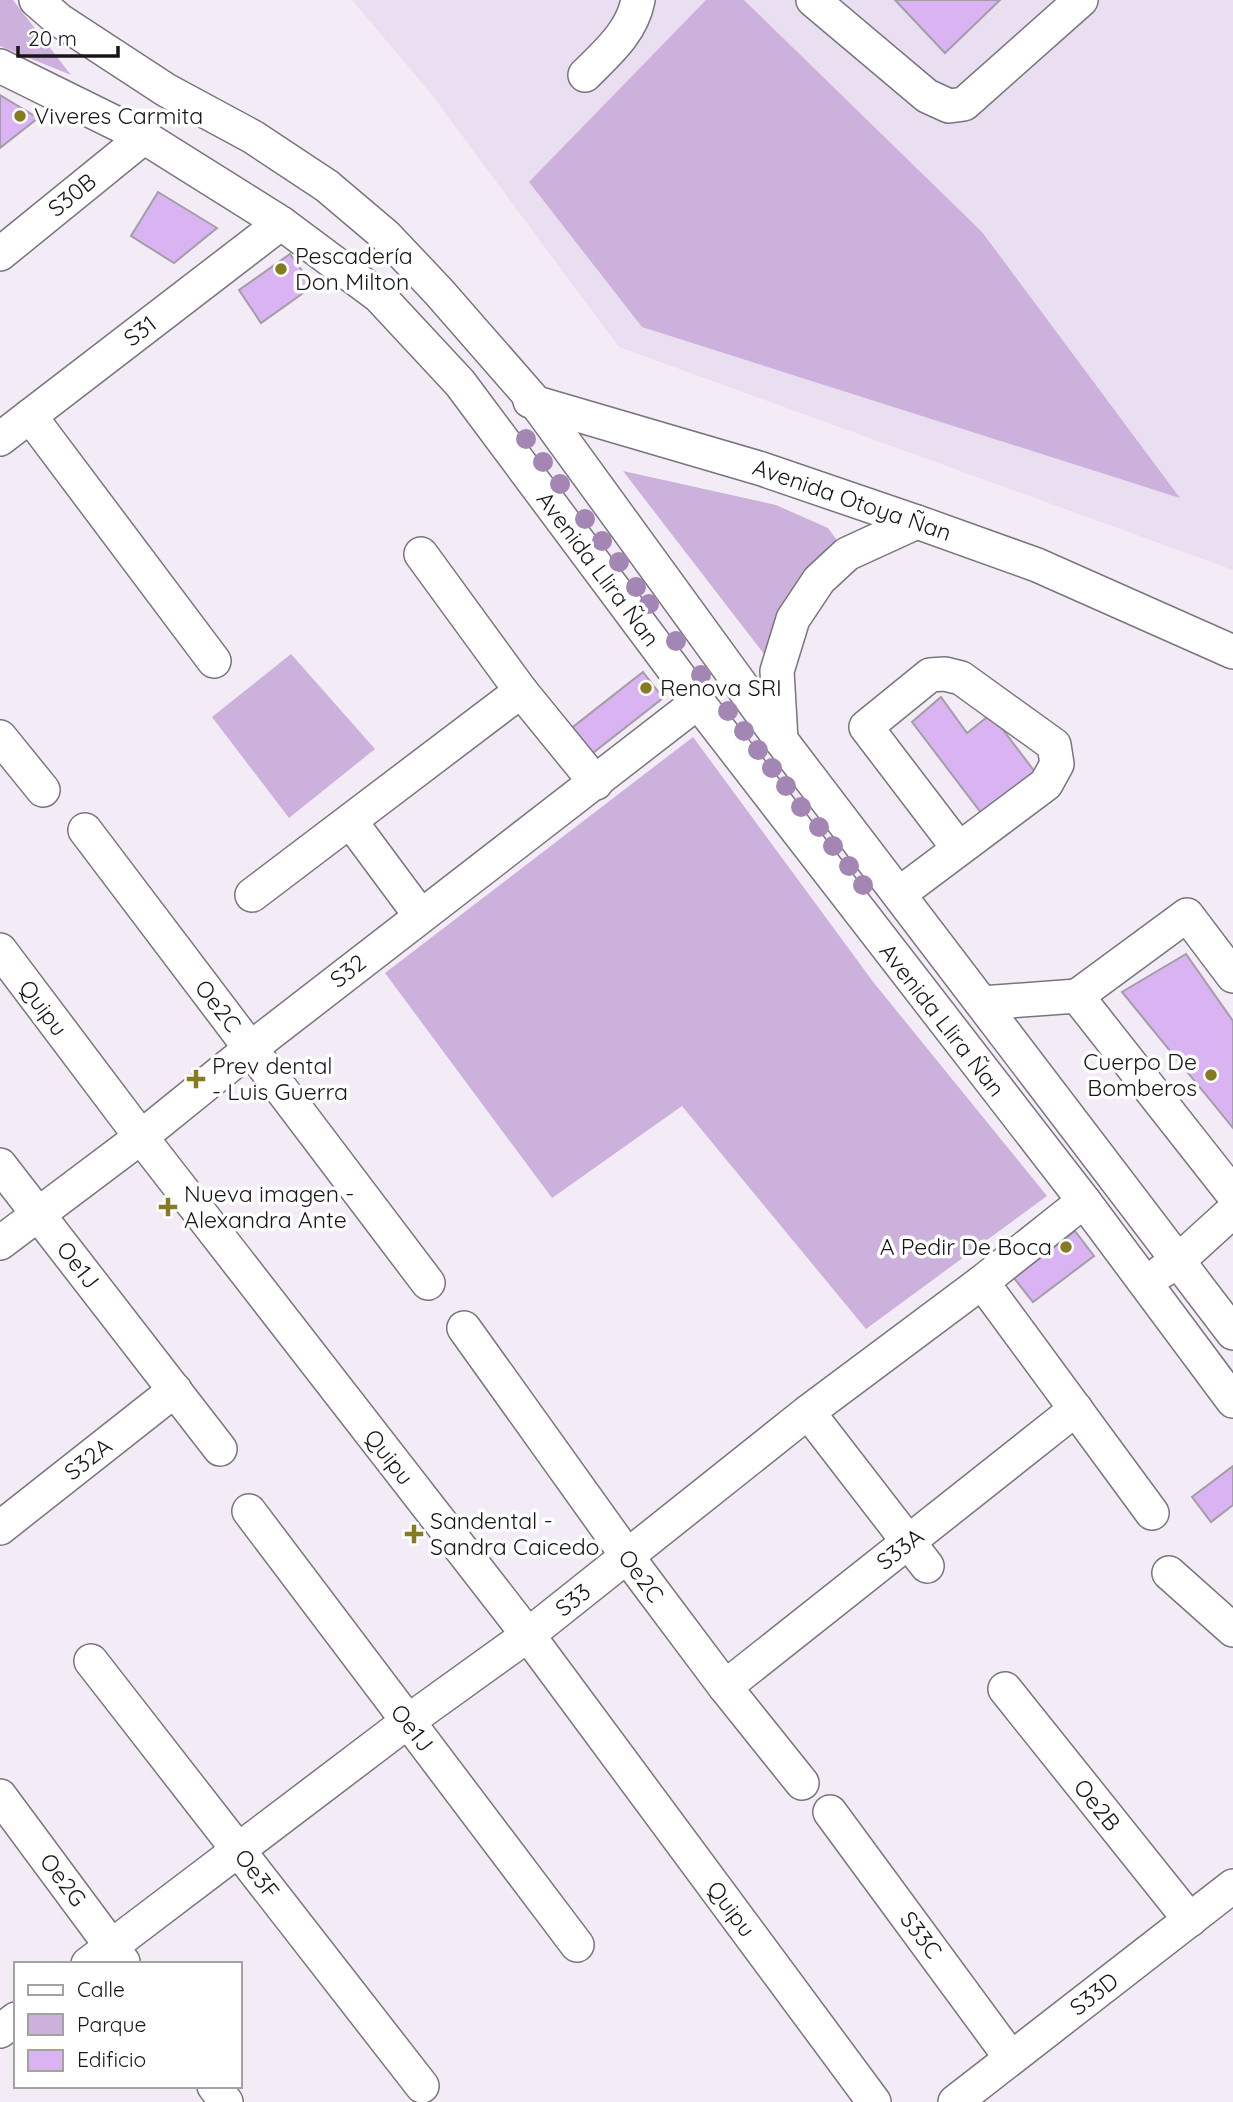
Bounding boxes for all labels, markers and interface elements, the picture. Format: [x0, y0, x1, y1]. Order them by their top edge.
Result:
scale bar [18, 14, 117, 58]
text: 20 m [28, 25, 77, 51]
place label: Viveres Carmita [34, 101, 203, 130]
marker: Viveres Carmita [12, 108, 28, 124]
street label: S30B [42, 166, 102, 223]
place label: Pescadería Don Milton [295, 241, 413, 296]
marker: Pescadería Don Milton [273, 261, 289, 277]
street label: S31 [118, 309, 162, 352]
street label: Avenida Otoya Ñan [749, 452, 955, 547]
street label: Avenida Llira Ñan [531, 485, 666, 652]
place label: Renova SRI [660, 673, 782, 702]
marker: Renova SRI [638, 680, 654, 696]
street label: Avenida Llira Ñan [873, 937, 1011, 1102]
street label: S32 [324, 948, 371, 994]
street label: Quipu [13, 974, 74, 1042]
street label: Oe2C [189, 974, 248, 1038]
place label: Cuerpo De Bomberos [1083, 1047, 1197, 1102]
place label: Prev dental - Luis Guerra [212, 1051, 348, 1106]
marker: Cuerpo De Bomberos [1203, 1067, 1219, 1083]
marker: Prev dental - Luis Guerra [186, 1069, 206, 1089]
place label: Nueva imagen - Alexandra Ante [184, 1179, 354, 1234]
marker: Nueva imagen - Alexandra Ante [158, 1197, 178, 1217]
place label: A Pedir De Boca [880, 1232, 1052, 1261]
street label: Oe1J [51, 1235, 106, 1294]
marker: A Pedir De Boca [1058, 1239, 1074, 1255]
street label: Quipu [359, 1423, 420, 1490]
street label: S32A [58, 1431, 117, 1486]
place label: Sandental - Sandra Caicedo [430, 1506, 600, 1561]
street label: S33A [870, 1521, 929, 1576]
marker: Sandental - Sandra Caicedo [404, 1524, 424, 1544]
street label: Oe2C [612, 1543, 670, 1608]
street label: S33 [549, 1577, 596, 1622]
street label: Oe1J [385, 1698, 440, 1757]
street label: Oe2B [1068, 1773, 1127, 1837]
street label: Oe3F [229, 1843, 286, 1905]
street label: Oe2G [34, 1847, 93, 1912]
street label: Quipu [701, 1875, 762, 1943]
street label: S33C [894, 1905, 949, 1964]
legend [14, 1962, 242, 2088]
street label: S33D [1064, 1966, 1124, 2022]
text: Calle [77, 1976, 125, 2002]
text: Parque [77, 2011, 146, 2037]
text: Edificio [77, 2046, 146, 2072]

